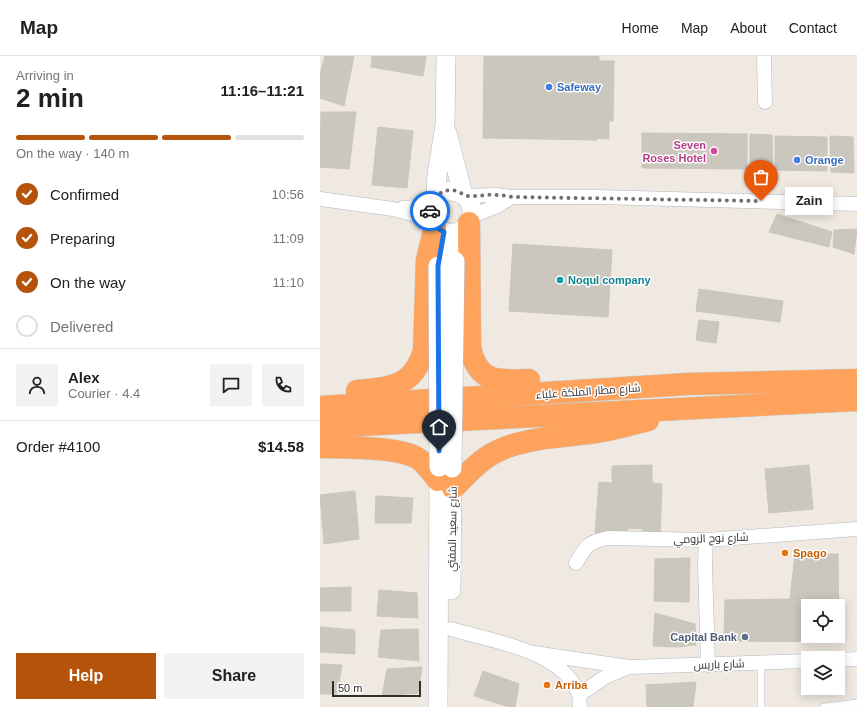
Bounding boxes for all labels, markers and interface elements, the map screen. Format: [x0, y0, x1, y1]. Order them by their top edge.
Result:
text: Map [20, 17, 58, 38]
text: Home [622, 20, 659, 36]
text: Map [681, 20, 708, 36]
text: About [730, 20, 767, 36]
text: Contact [789, 20, 837, 36]
text: Arriving in [16, 68, 74, 83]
place label: Safeway [557, 81, 602, 93]
text: 11:16–11:21 [221, 82, 304, 99]
marker: Safeway [544, 82, 554, 92]
text: 2 min [16, 83, 84, 113]
place label: Seven Roses Hotel [642, 139, 706, 164]
text: On the way · 140 m [16, 146, 129, 161]
marker: Seven Roses Hotel [709, 146, 719, 156]
place label: Orange [805, 154, 844, 166]
marker: Orange [792, 155, 802, 165]
pin [744, 160, 778, 201]
icon: bag [750, 166, 772, 188]
icon: check [16, 183, 38, 205]
text: Confirmed [50, 186, 119, 203]
text: 10:56 [271, 187, 304, 202]
callout: Zain [785, 187, 833, 215]
courier [410, 191, 450, 231]
text: Zain [796, 193, 822, 208]
icon: car [419, 200, 441, 222]
icon: check [16, 227, 38, 249]
text: Preparing [50, 230, 115, 247]
text: 11:09 [272, 231, 304, 246]
icon: check [16, 271, 38, 293]
text: On the way [50, 274, 126, 291]
place label: Noqul company [568, 274, 651, 286]
text: 11:10 [272, 275, 304, 290]
marker: Noqul company [555, 275, 565, 285]
text: Delivered [50, 318, 113, 335]
button: person [16, 364, 58, 406]
button: chat [210, 364, 252, 406]
button: phone [262, 364, 304, 406]
text: Alex [68, 369, 100, 386]
street label: شارع مطار الملكة علياء [535, 381, 641, 403]
text: Courier · 4.4 [68, 386, 140, 401]
pin [422, 410, 456, 451]
icon: home [428, 416, 450, 438]
text: Order #4100 [16, 438, 100, 455]
text: $14.58 [258, 438, 304, 455]
street label: شارع سعيد المفتي [445, 486, 462, 572]
street label: شارع نوح الرومي [673, 531, 749, 548]
place label: Spago [793, 547, 827, 559]
marker: Spago [780, 548, 790, 558]
map controls [801, 599, 845, 695]
button: locate [801, 599, 845, 643]
place label: Capital Bank [670, 631, 738, 643]
marker: Capital Bank [740, 632, 750, 642]
button: layers [801, 651, 845, 695]
button: Help [16, 653, 156, 699]
button: Share [164, 653, 304, 699]
street label: شارع باريس [693, 657, 745, 673]
scale bar [332, 679, 421, 698]
place label: Arriba [555, 679, 588, 691]
marker: Arriba [542, 680, 552, 690]
text: 50 m [338, 682, 362, 694]

